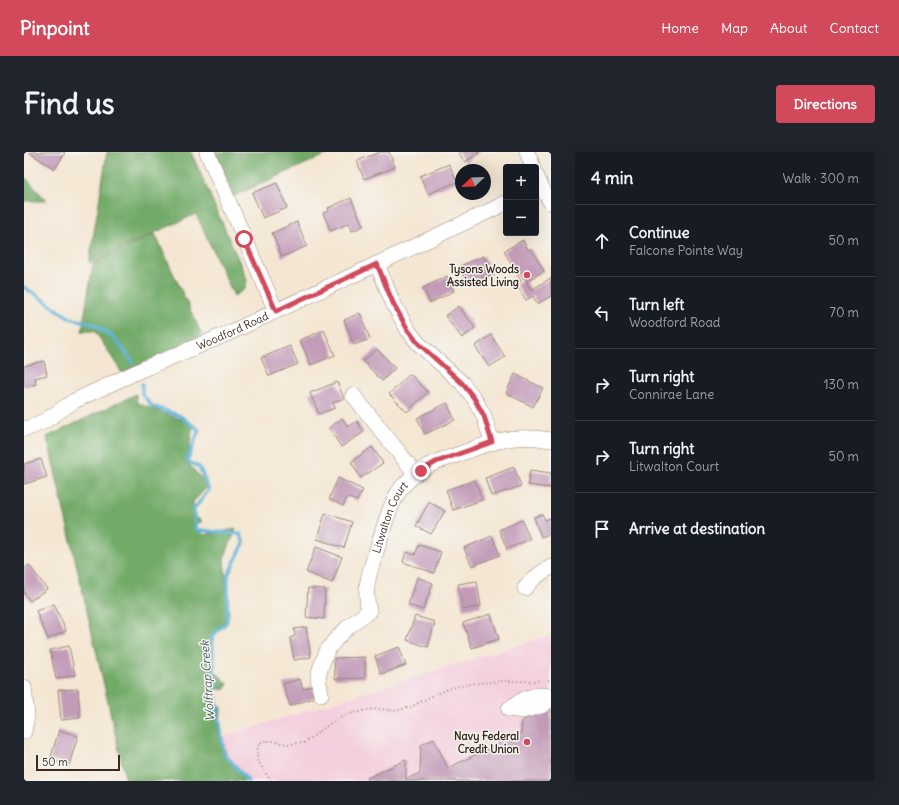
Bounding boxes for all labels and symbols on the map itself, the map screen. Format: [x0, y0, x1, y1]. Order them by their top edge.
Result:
north arrow [455, 164, 491, 200]
route start [235, 230, 253, 248]
place label: Tysons Woods Assisted Living [447, 262, 519, 290]
marker: Tysons Woods Assisted Living [522, 270, 532, 280]
street label: Woodford Road [194, 308, 271, 353]
route end [412, 462, 430, 480]
street label: Litwalton Court [369, 478, 411, 555]
water label: Wolftrap Creek [197, 639, 217, 722]
place label: Navy Federal Credit Union [454, 729, 520, 756]
marker: Navy Federal Credit Union [522, 737, 532, 747]
scale bar [36, 753, 120, 772]

